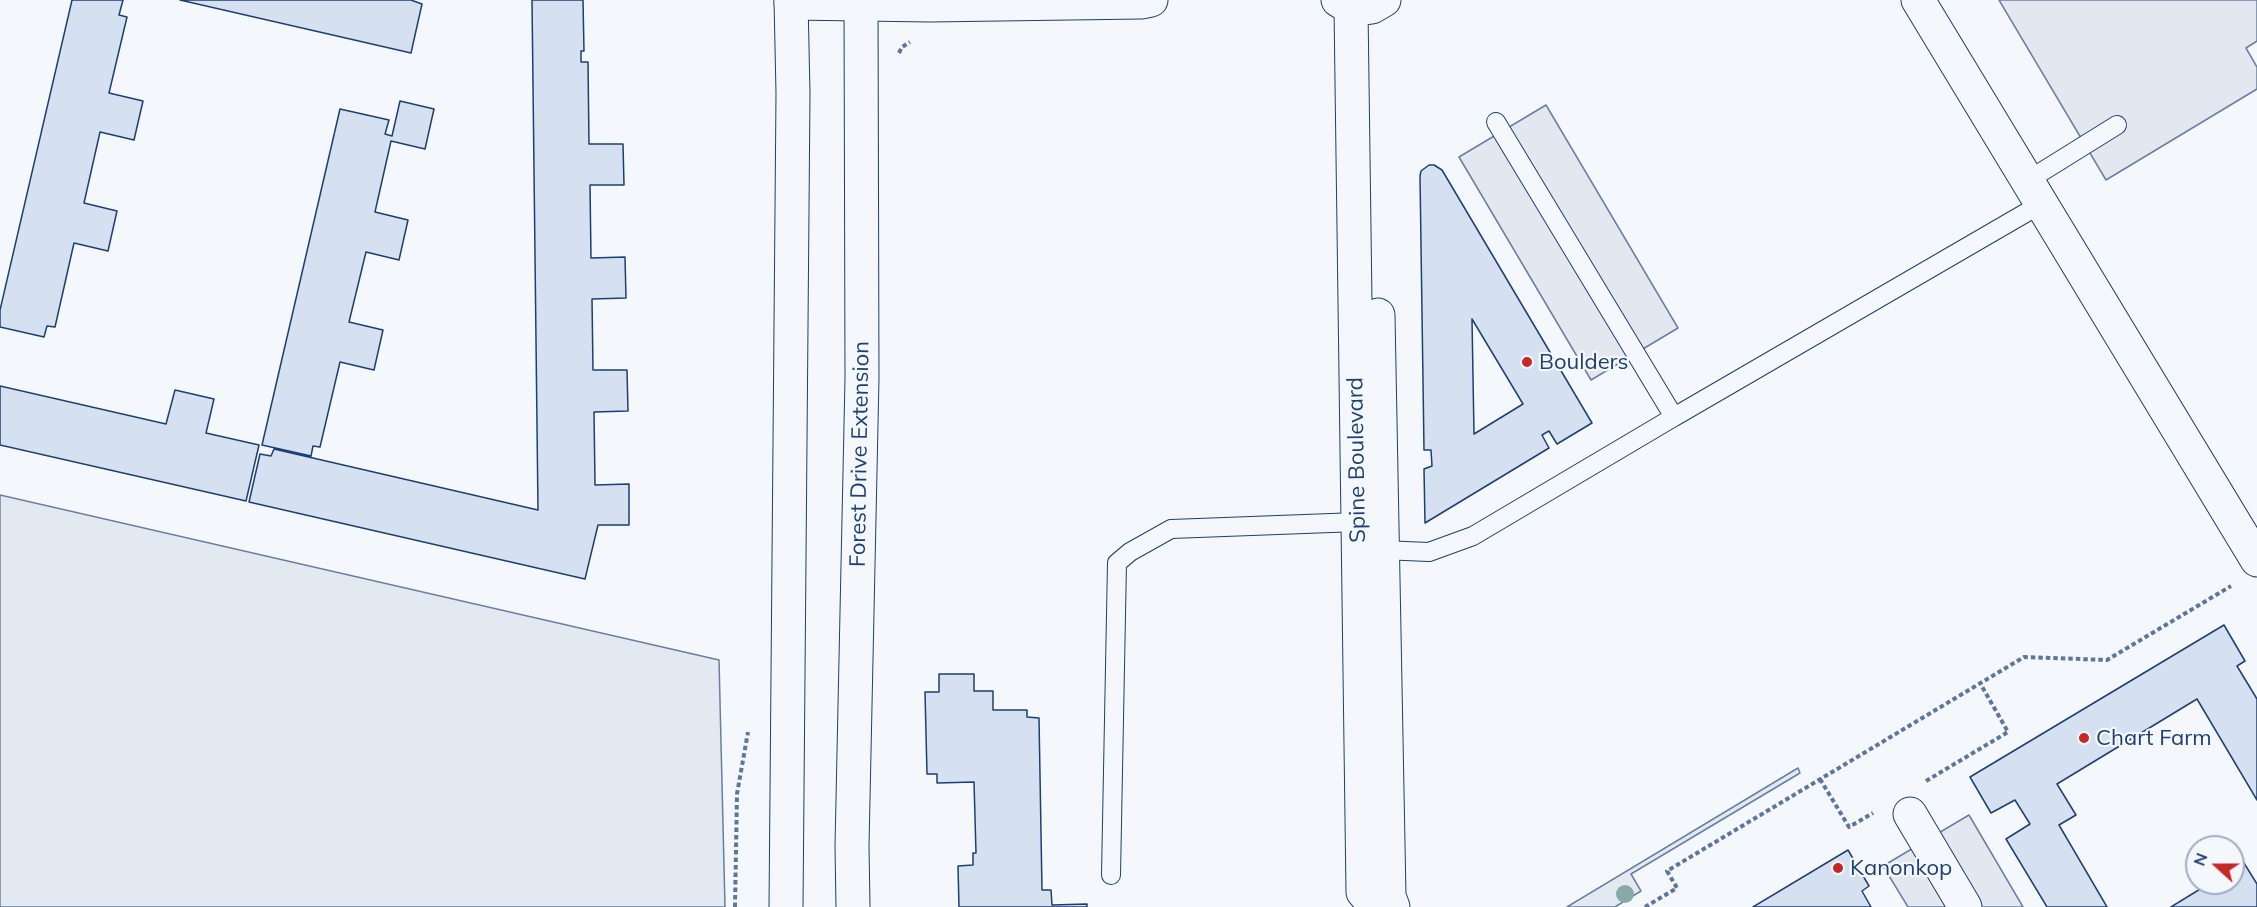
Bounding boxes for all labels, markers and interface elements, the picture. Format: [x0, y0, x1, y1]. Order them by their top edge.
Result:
street label: Forest Drive Extension [845, 341, 875, 567]
place label: Boulders [1539, 349, 1628, 375]
marker: Boulders [1520, 355, 1534, 369]
street label: Spine Boulevard [1342, 377, 1372, 543]
place label: Chart Farm [2096, 725, 2212, 751]
marker: Chart Farm [2077, 731, 2091, 745]
north arrow [2185, 835, 2245, 895]
text: N [2189, 850, 2212, 868]
place label: Kanonkop [1850, 855, 1952, 881]
marker: Kanonkop [1831, 861, 1845, 875]

